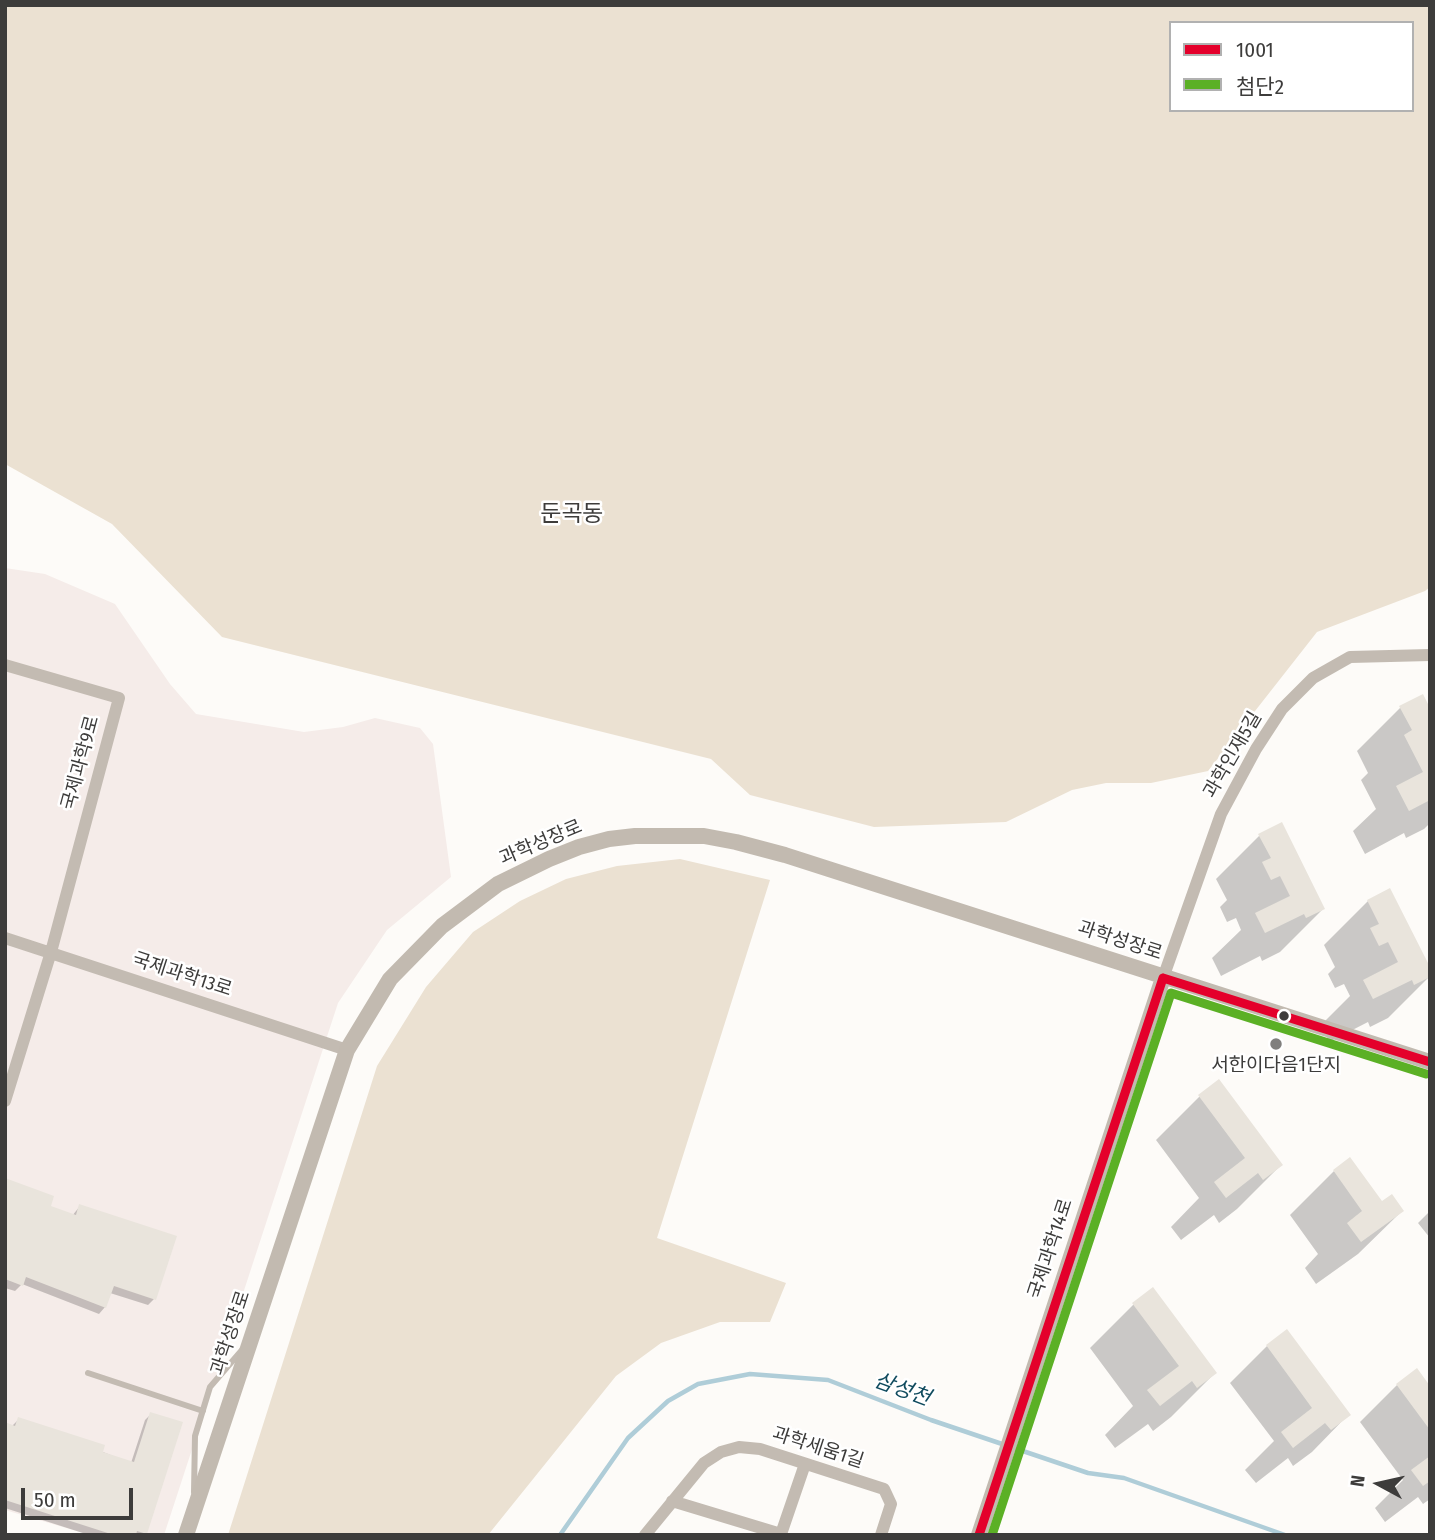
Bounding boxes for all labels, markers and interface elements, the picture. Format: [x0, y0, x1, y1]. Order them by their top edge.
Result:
legend [1169, 21, 1414, 112]
text: 1001 [1236, 37, 1274, 63]
text: 첨단2 [1236, 74, 1284, 100]
district label: 둔곡동 [540, 501, 604, 529]
street label: 과학인재5길 [1199, 708, 1267, 802]
street label: 국제과학9로 [57, 713, 105, 813]
street label: 과학성장로 [496, 815, 586, 871]
street label: 과학성장로 [1075, 917, 1165, 965]
street label: 국제과학13로 [129, 948, 235, 1002]
unlabelled marker [1277, 1009, 1291, 1023]
marker: 서한이다음1단지 [1268, 1036, 1284, 1052]
place label: 서한이다음1단지 [1211, 1055, 1341, 1077]
street label: 국제과학14로 [1024, 1196, 1078, 1302]
street label: 과학성장로 [207, 1288, 255, 1378]
water label: 삼성천 [870, 1368, 934, 1412]
street label: 과학세움1길 [769, 1423, 867, 1473]
north arrow [1344, 1449, 1414, 1519]
scale bar [24, 1474, 136, 1518]
text: N [1346, 1474, 1370, 1488]
text: 50 m [34, 1487, 76, 1513]

